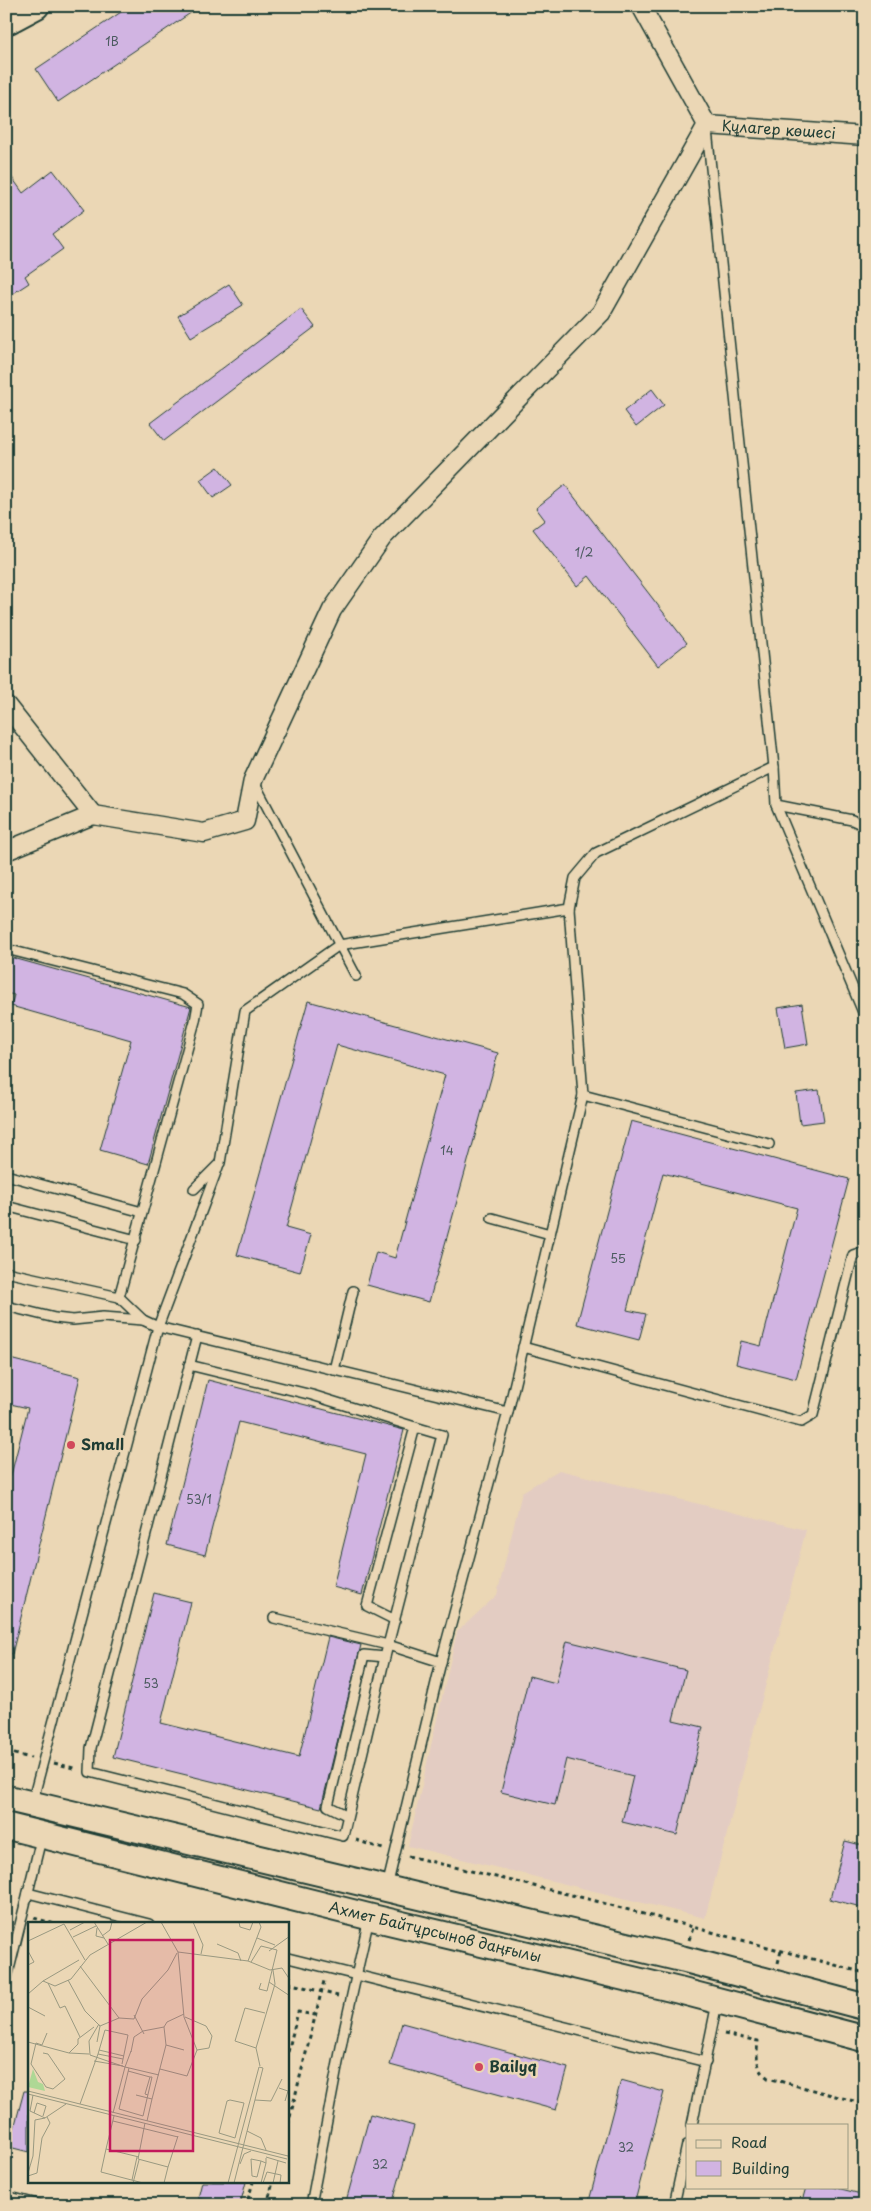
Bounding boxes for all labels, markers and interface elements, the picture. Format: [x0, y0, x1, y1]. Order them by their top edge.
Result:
house number: 1В [105, 32, 119, 50]
street label: Құлагер көшесі [721, 113, 837, 144]
house number: 1/2 [575, 543, 593, 561]
house number: 14 [440, 1141, 454, 1159]
house number: 55 [610, 1249, 626, 1267]
place label: Small [81, 1432, 124, 1455]
marker: Small [65, 1439, 77, 1451]
house number: 53/1 [186, 1490, 212, 1508]
house number: 53 [143, 1674, 159, 1692]
street label: Ахмет Байтұрсынов даңғылы [327, 1894, 544, 1967]
inset map [28, 1922, 289, 2184]
place label: Bailyq [489, 2054, 537, 2077]
marker: Bailyq [473, 2061, 485, 2073]
legend [686, 2124, 848, 2188]
text: Road [731, 2130, 767, 2153]
house number: 32 [618, 2138, 634, 2156]
house number: 32 [372, 2155, 388, 2173]
text: Building [731, 2156, 790, 2179]

